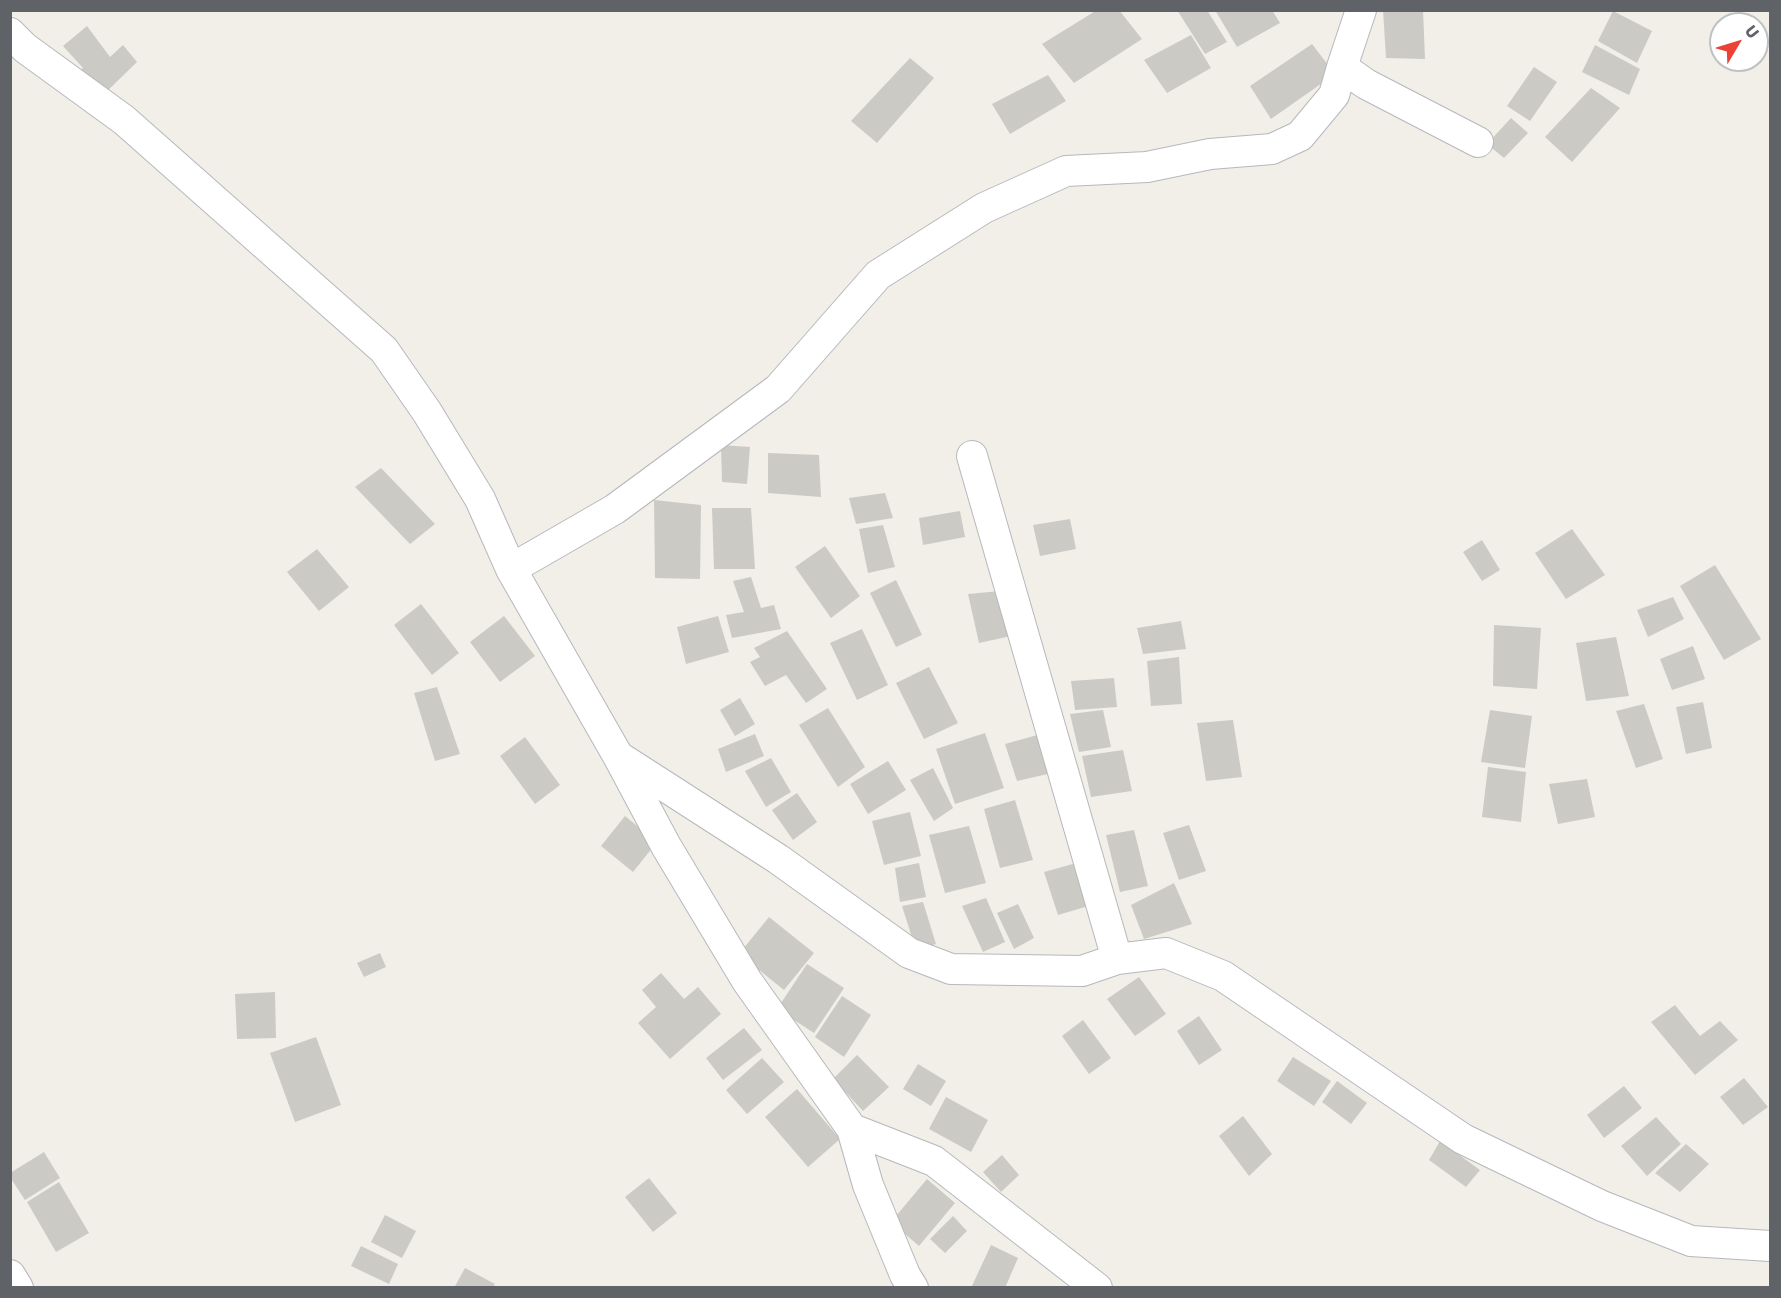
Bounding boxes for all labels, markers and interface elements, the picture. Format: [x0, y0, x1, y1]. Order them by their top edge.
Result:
north arrow [1709, 12, 1769, 72]
text: U [1739, 20, 1765, 43]

